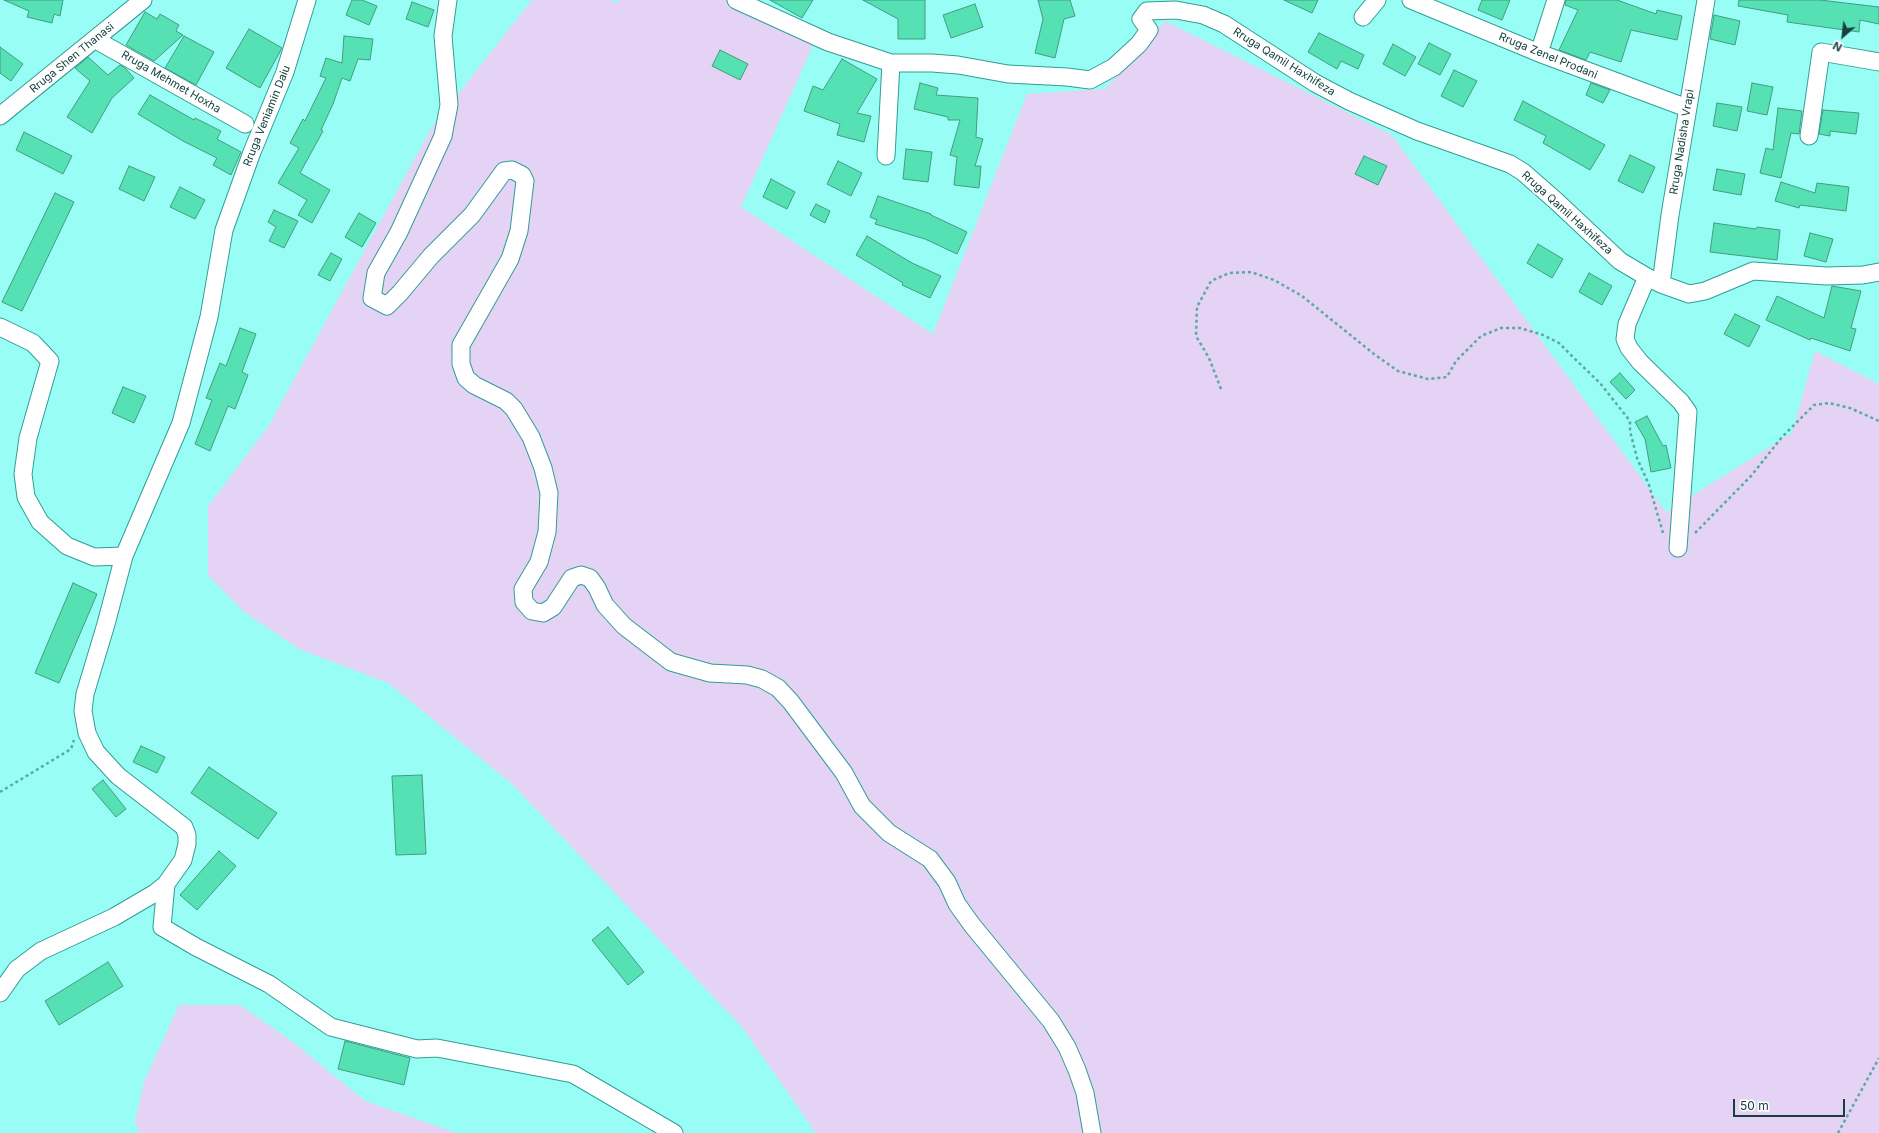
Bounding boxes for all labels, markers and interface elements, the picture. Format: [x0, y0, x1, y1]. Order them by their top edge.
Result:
north arrow [1823, 16, 1863, 56]
street label: Rruga Shen Thanasi [27, 20, 117, 96]
street label: Rruga Qamil Haxhifeza [1230, 25, 1338, 99]
street label: Rruga Zenel Prodani [1497, 30, 1599, 82]
text: N [1830, 38, 1844, 55]
street label: Rruga Mehmet Hoxha [119, 48, 223, 116]
street label: Rruga Veniamin Daiu [241, 64, 293, 168]
street label: Rruga Nadisha Vrapi [1667, 88, 1697, 196]
street label: Rruga Qamil Haxhifeza [1519, 169, 1615, 257]
scale bar [1735, 1091, 1847, 1117]
text: 50 m [1740, 1098, 1769, 1113]

